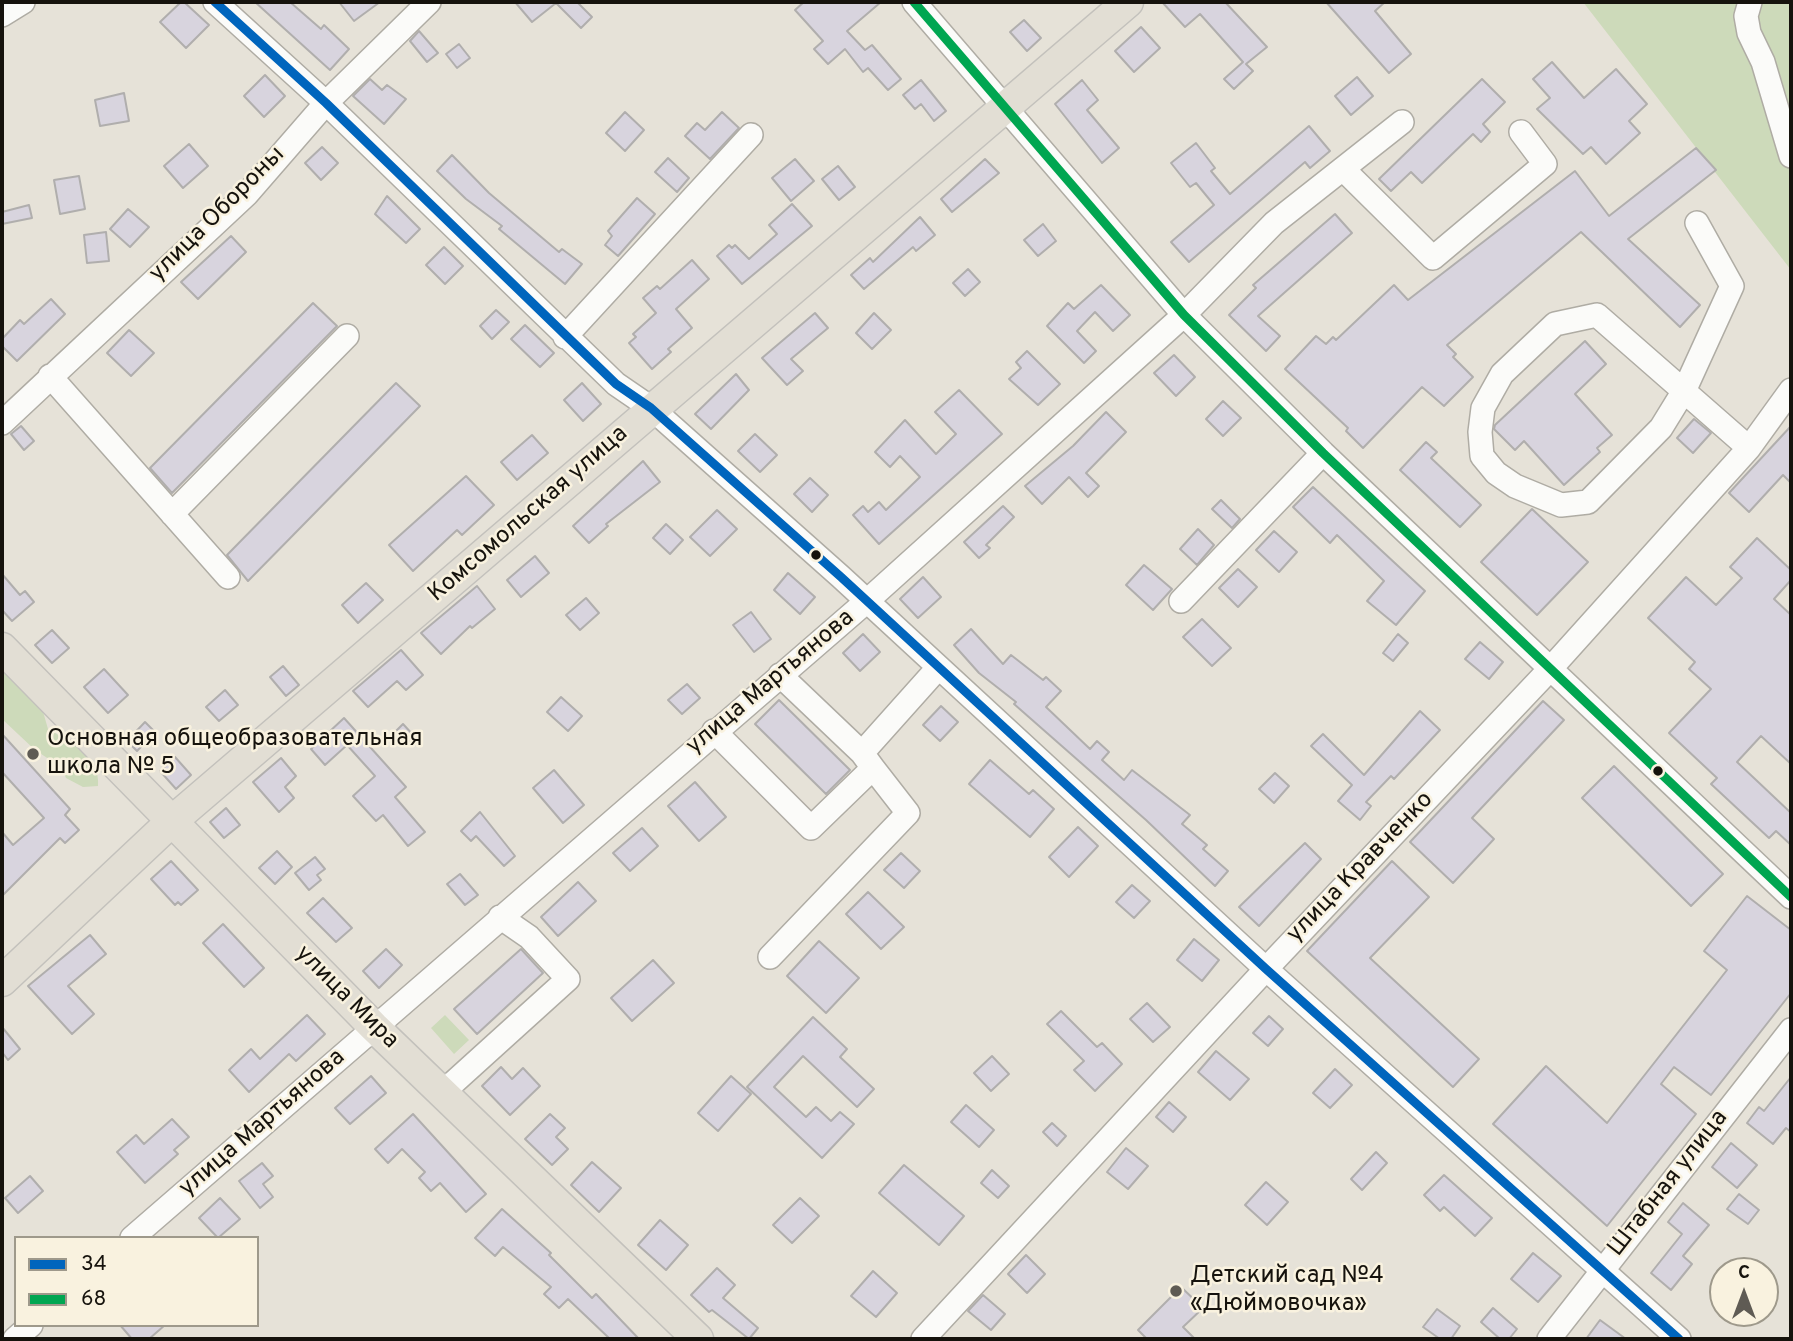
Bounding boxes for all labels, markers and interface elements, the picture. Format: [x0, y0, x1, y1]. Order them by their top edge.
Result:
street label: улица Обороны [144, 141, 292, 289]
street label: Комсомольская улица [423, 421, 635, 609]
unlabelled marker [809, 548, 823, 562]
street label: улица Мартьянова [681, 604, 861, 762]
place label: Основная общеобразовательная школа № 5 [47, 726, 422, 782]
marker: Основная общеобразовательная школа № 5 [25, 746, 41, 762]
unlabelled marker [1651, 764, 1665, 778]
street label: улица Кравченко [1282, 787, 1440, 949]
street label: улица Мира [288, 940, 404, 1056]
street label: улица Мартьянова [174, 1044, 352, 1204]
street label: Штабная улица [1603, 1105, 1735, 1263]
legend [14, 1236, 259, 1327]
text: 34 [81, 1251, 107, 1278]
north arrow [1709, 1257, 1779, 1327]
text: С [1738, 1261, 1750, 1285]
place label: Детский сад №4 «Дюймовочка» [1190, 1263, 1384, 1319]
marker: Детский сад №4 «Дюймовочка» [1168, 1283, 1184, 1299]
text: 68 [81, 1286, 106, 1313]

